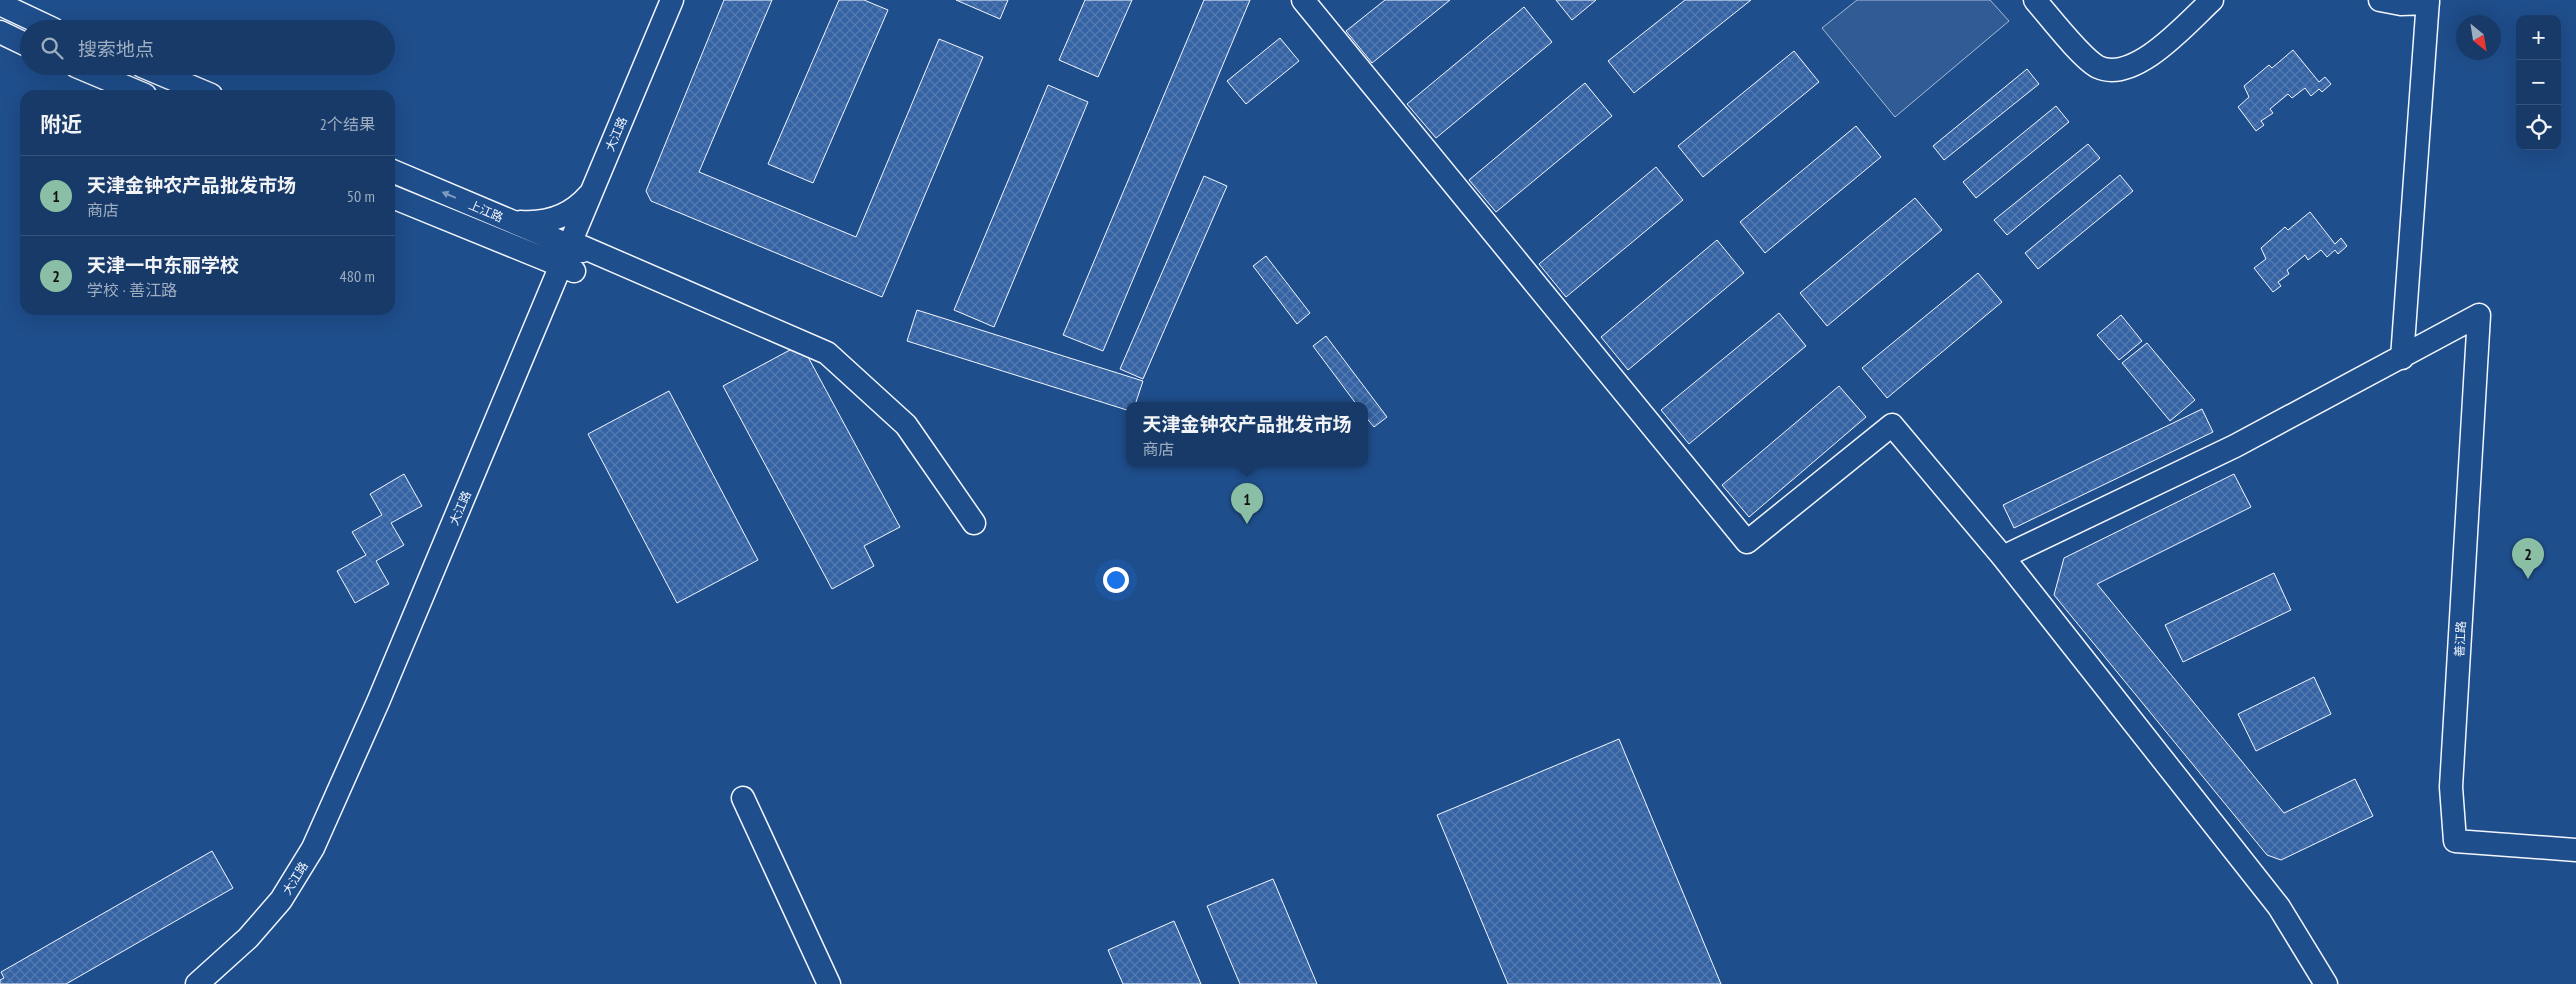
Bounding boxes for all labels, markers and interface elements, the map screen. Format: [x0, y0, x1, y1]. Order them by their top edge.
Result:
north arrow [2456, 15, 2501, 60]
map controls [2516, 15, 2561, 150]
button: + [2516, 15, 2561, 60]
search box [20, 20, 395, 75]
icon: search [38, 34, 66, 62]
text: 搜索地点 [78, 37, 154, 61]
button: − [2516, 60, 2561, 105]
button: locate [2516, 105, 2561, 150]
text: 附近 [40, 111, 82, 138]
text: 2个结果 [320, 114, 375, 134]
street label: 大江路 [602, 114, 630, 154]
text: 天津金钟农产品批发市场 [87, 173, 296, 197]
text: 1 [52, 186, 60, 206]
text: 50 m [347, 186, 375, 206]
one-way arrow [442, 191, 456, 199]
street label: 上江路 [466, 197, 506, 225]
text: 商店 [87, 200, 119, 220]
text: 天津一中东丽学校 [87, 253, 239, 277]
text: 2 [52, 266, 60, 286]
text: 480 m [340, 266, 375, 286]
text: 学校 · 善江路 [87, 280, 177, 300]
popup [1126, 402, 1368, 467]
text: 天津金钟农产品批发市场 [1142, 412, 1352, 436]
text: 商店 [1142, 439, 1175, 459]
pin: 1 [1231, 483, 1263, 524]
street label: 大江路 [446, 488, 474, 528]
pin: 2 [2512, 538, 2544, 579]
your location [1103, 567, 1129, 593]
street label: 善江路 [2452, 621, 2468, 657]
street label: 大江路 [279, 859, 311, 897]

